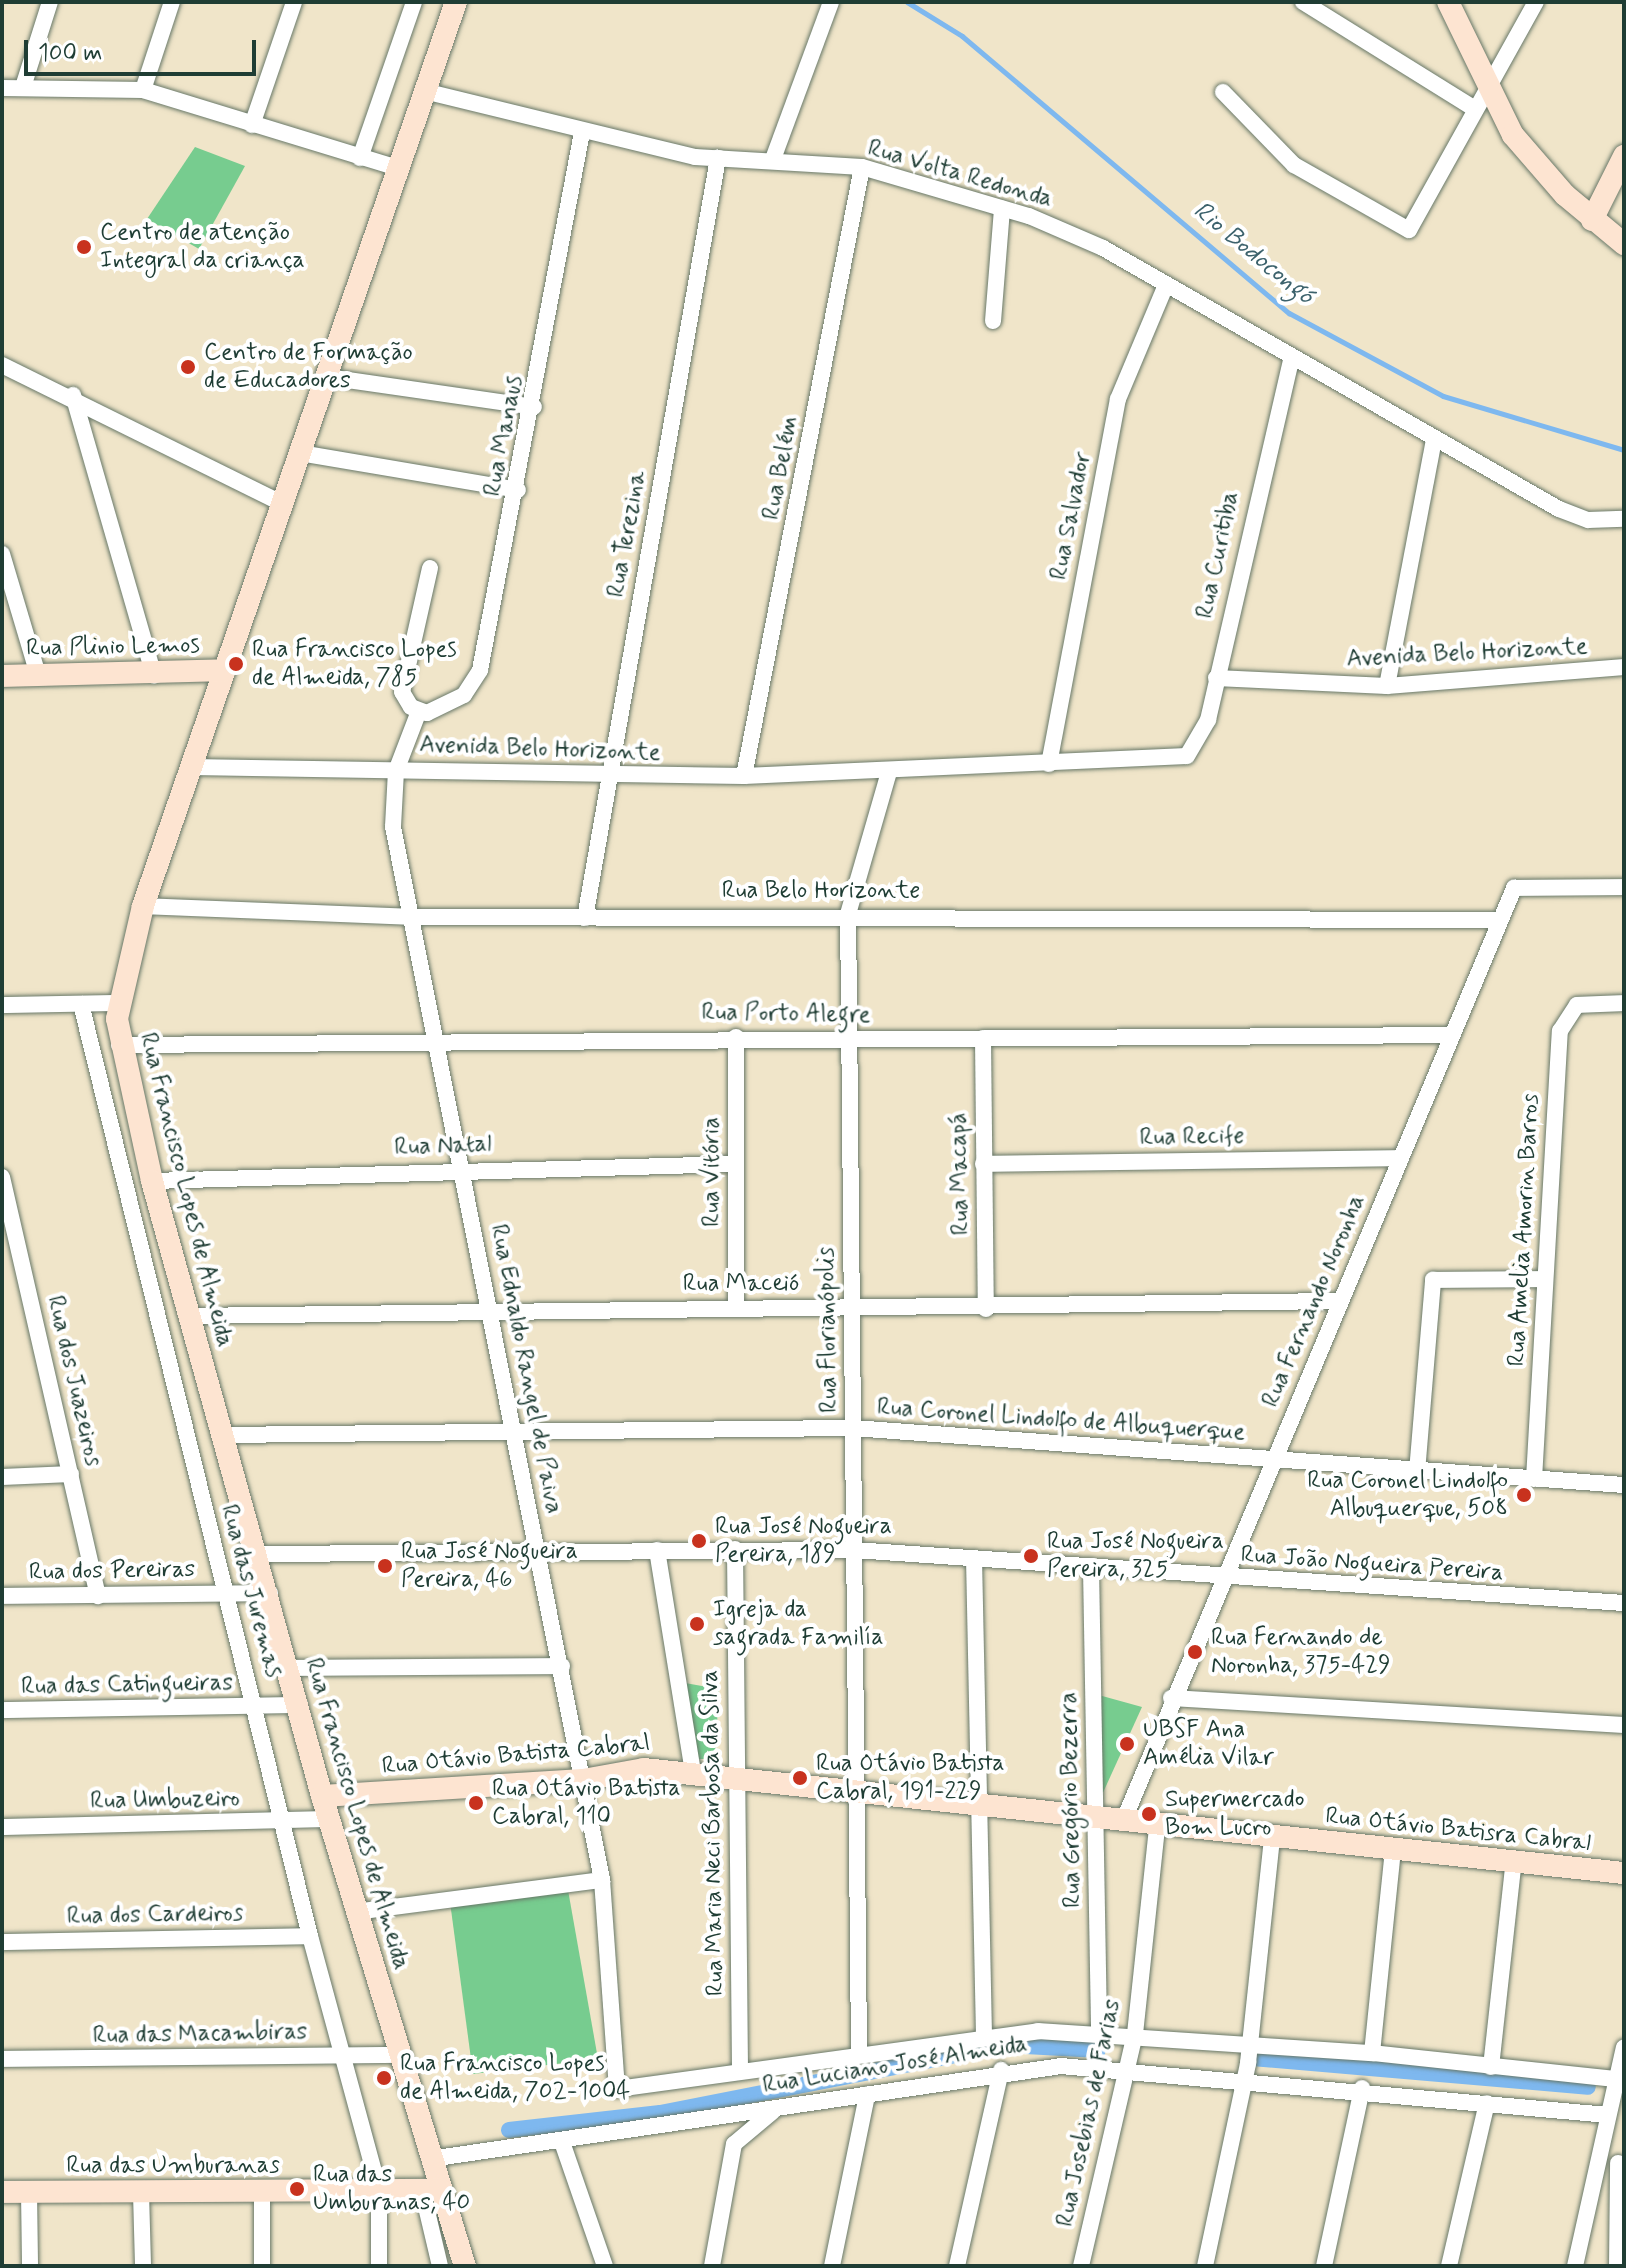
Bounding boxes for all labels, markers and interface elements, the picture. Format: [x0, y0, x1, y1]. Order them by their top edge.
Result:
scale bar [28, 24, 260, 74]
text: 100 m [38, 38, 102, 69]
street label: Rua Volta Redonda [862, 133, 1058, 215]
water label: Rio Bodocongó [1186, 196, 1320, 312]
place label: Centro de atenção Integral da criança [100, 219, 300, 275]
marker: Centro de atenção Integral da criança [75, 238, 93, 256]
place label: Centro de Formação de Educadores [204, 339, 415, 395]
marker: Centro de Formação de Educadores [179, 358, 197, 376]
street label: Rua Manaus [478, 372, 530, 500]
street label: Rua Belém [757, 413, 805, 523]
street label: Rua Salvador [1045, 451, 1097, 581]
street label: Rua Terezina [602, 469, 652, 599]
street label: Rua Curitiba [1191, 490, 1245, 620]
street label: Rua Plinio Lemos [26, 631, 200, 663]
street label: Avenida Belo Horizonte [1350, 633, 1584, 673]
place label: Rua Francisco Lopes de Almeida, 785 [252, 636, 455, 692]
marker: Rua Francisco Lopes de Almeida, 785 [227, 655, 245, 673]
street label: Avenida Belo Horizonte [424, 731, 656, 767]
street label: Rua Belo Horizonte [727, 877, 915, 905]
street label: Rua Porto Alegre [703, 998, 869, 1030]
street label: Rua Francisco Lopes de Almeida [133, 1030, 239, 1350]
street label: Rua Amelia Amorin Barros [1502, 1092, 1546, 1368]
street label: Rua Macapá [945, 1114, 975, 1234]
street label: Rua Vitória [698, 1117, 726, 1227]
street label: Rua Recife [1139, 1122, 1245, 1152]
street label: Rua Natal [395, 1130, 491, 1162]
street label: Rua Fernando Noronha [1256, 1191, 1372, 1411]
street label: Rua Ednaldo Rangel de Paiva [485, 1226, 567, 1512]
street label: Rua Florianópolis [812, 1245, 844, 1415]
street label: Rua Maceió [684, 1270, 798, 1298]
street label: Rua dos Juazeiros [40, 1291, 108, 1471]
street label: Rua Coronel Lindolfo de Albuquerque [877, 1393, 1245, 1447]
place label: Rua Coronel Lindolfo Albuquerque, 508 [1303, 1467, 1508, 1523]
marker: Rua Coronel Lindolfo Albuquerque, 508 [1515, 1486, 1533, 1504]
street label: Rua das Juremas [214, 1500, 288, 1682]
place label: Rua José Nogueira Pereira, 189 [715, 1513, 893, 1569]
place label: Rua José Nogueira Pereira, 325 [1047, 1528, 1225, 1584]
marker: Rua José Nogueira Pereira, 189 [690, 1532, 708, 1550]
place label: Rua José Nogueira Pereira, 46 [401, 1538, 579, 1594]
street label: Rua João Nogueira Pereira [1242, 1541, 1502, 1587]
marker: Rua José Nogueira Pereira, 325 [1022, 1547, 1040, 1565]
street label: Rua dos Pereiras [29, 1555, 195, 1587]
marker: Rua José Nogueira Pereira, 46 [376, 1557, 394, 1575]
place label: Igreja da sagrada Familía [713, 1596, 878, 1652]
marker: Igreja da sagrada Familía [688, 1615, 706, 1633]
place label: Rua Fernando de Noronha, 375-429 [1211, 1624, 1391, 1680]
marker: Rua Fernando de Noronha, 375-429 [1186, 1643, 1204, 1661]
street label: Rua Francisco Lopes de Almeida [299, 1655, 415, 1973]
street label: Rua Maria Neci Barbosa da Silva [696, 1668, 730, 1998]
street label: Rua das Catingueiras [21, 1669, 233, 1701]
street label: Rua Gregório Bezerra [1055, 1690, 1087, 1910]
place label: UBSF Ana Amélia Vilar [1143, 1716, 1271, 1772]
street label: Rua Otávio Batista Cabral [382, 1729, 650, 1781]
marker: UBSF Ana Amélia Vilar [1118, 1735, 1136, 1753]
place label: Rua Otávio Batista Cabral, 191-229 [816, 1750, 1004, 1806]
marker: Rua Otávio Batista Cabral, 191-229 [791, 1769, 809, 1787]
place label: Rua Otávio Batista Cabral, 110 [492, 1775, 680, 1831]
street label: Rua Umbuzeiro [91, 1784, 239, 1816]
place label: Supermercado Bom Lucro [1165, 1786, 1305, 1842]
marker: Rua Otávio Batista Cabral, 110 [467, 1794, 485, 1812]
street label: Rua Otávio Batisra Cabral [1322, 1802, 1594, 1858]
marker: Supermercado Bom Lucro [1140, 1805, 1158, 1823]
street label: Rua dos Cardeiros [65, 1899, 245, 1931]
street label: Rua Josebias de Farias [1051, 1998, 1127, 2228]
street label: Rua das Macambiras [92, 2018, 308, 2050]
street label: Rua Luciano José Almeida [760, 2030, 1030, 2100]
place label: Rua Francisco Lopes de Almeida, 702-1004 [400, 2050, 631, 2106]
marker: Rua Francisco Lopes de Almeida, 702-1004 [375, 2069, 393, 2087]
street label: Rua das Umburanas [73, 2152, 273, 2180]
place label: Rua das Umburanas, 40 [313, 2161, 470, 2217]
marker: Rua das Umburanas, 40 [288, 2180, 306, 2198]

